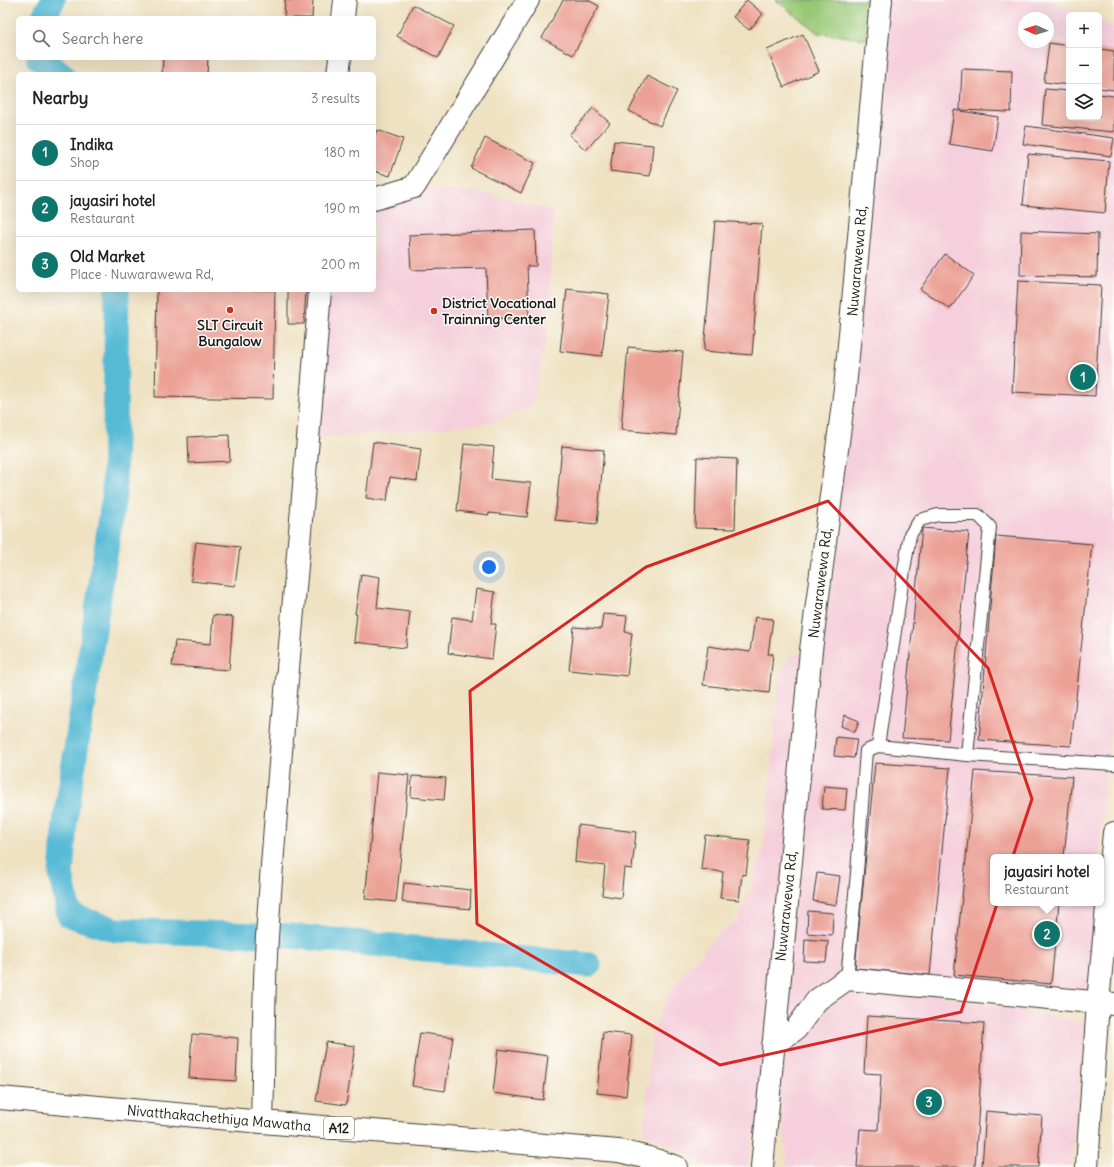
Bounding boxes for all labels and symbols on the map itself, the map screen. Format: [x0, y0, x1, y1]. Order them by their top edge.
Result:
north arrow [1018, 12, 1054, 48]
street label: Nuwarawewa Rd, [843, 205, 871, 317]
place label: District Vocational Trainning Center [442, 294, 556, 328]
marker: SLT Circuit Bungalow [225, 305, 235, 315]
marker: District Vocational Trainning Center [429, 306, 439, 316]
place label: SLT Circuit Bungalow [197, 316, 263, 350]
pin: 1 [1070, 362, 1096, 392]
street label: Nuwarawewa Rd, [804, 527, 836, 639]
your location [479, 557, 499, 577]
street label: Nuwarawewa Rd, [771, 850, 801, 962]
pin: 2 [1034, 919, 1060, 949]
pin: 3 [916, 1087, 942, 1117]
street label: Nivatthakachethiya Mawatha [126, 1101, 312, 1135]
road number: A12 [324, 1117, 354, 1139]

